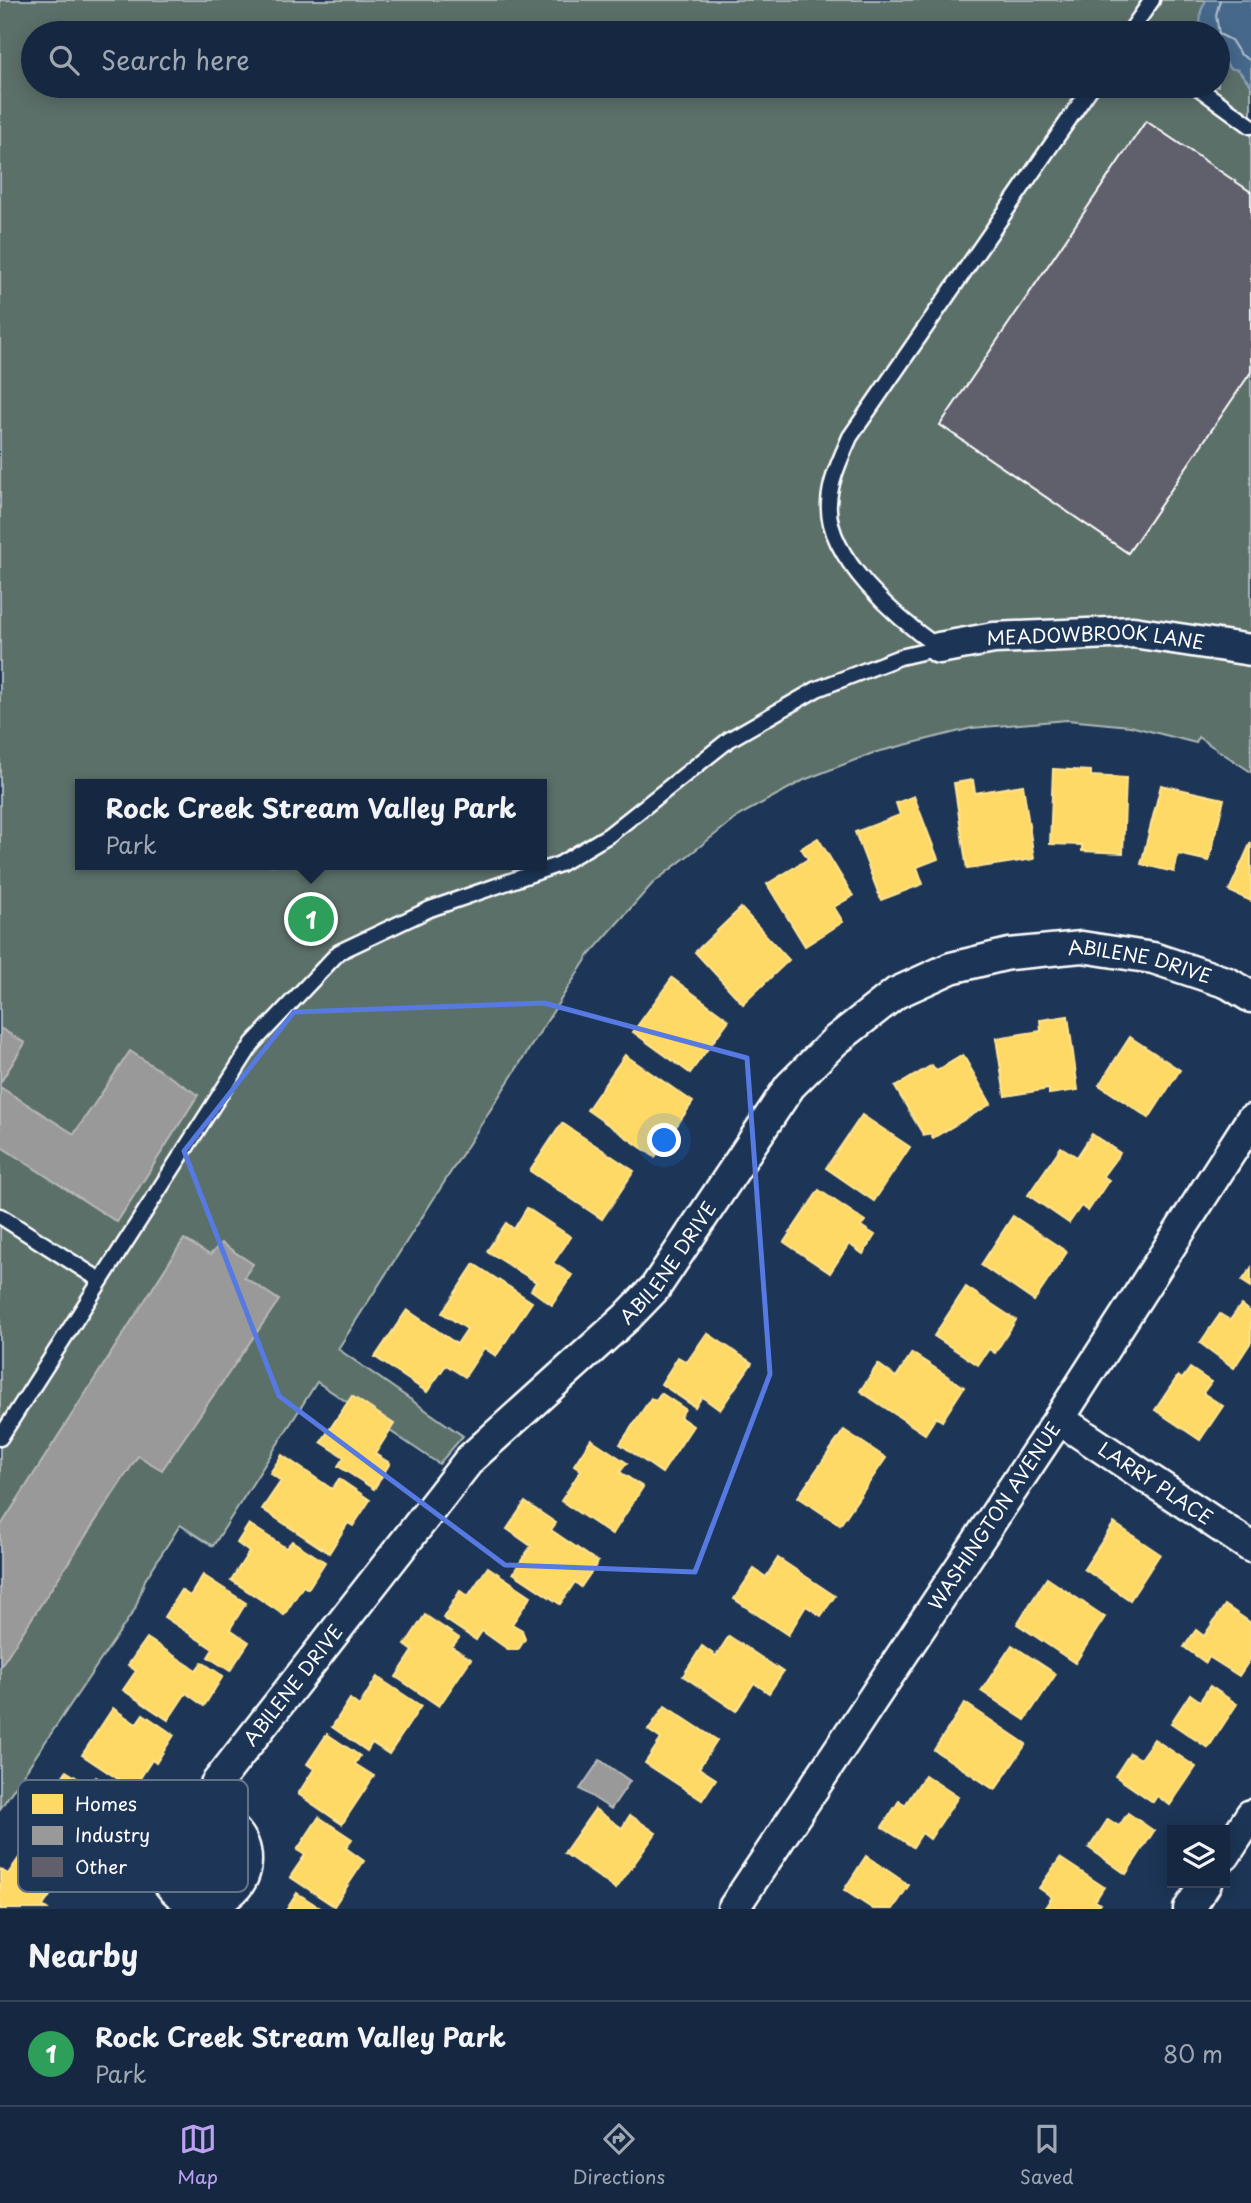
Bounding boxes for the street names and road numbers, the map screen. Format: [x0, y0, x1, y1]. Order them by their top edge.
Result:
street label: MEADOWBROOK LANE [986, 617, 1207, 656]
street label: ABILENE DRIVE [1066, 932, 1216, 990]
street label: ABILENE DRIVE [612, 1195, 722, 1330]
street label: WASHINGTON AVENUE [921, 1416, 1066, 1615]
street label: LARRY PLACE [1093, 1434, 1219, 1531]
street label: ABILENE DRIVE [236, 1618, 349, 1751]

